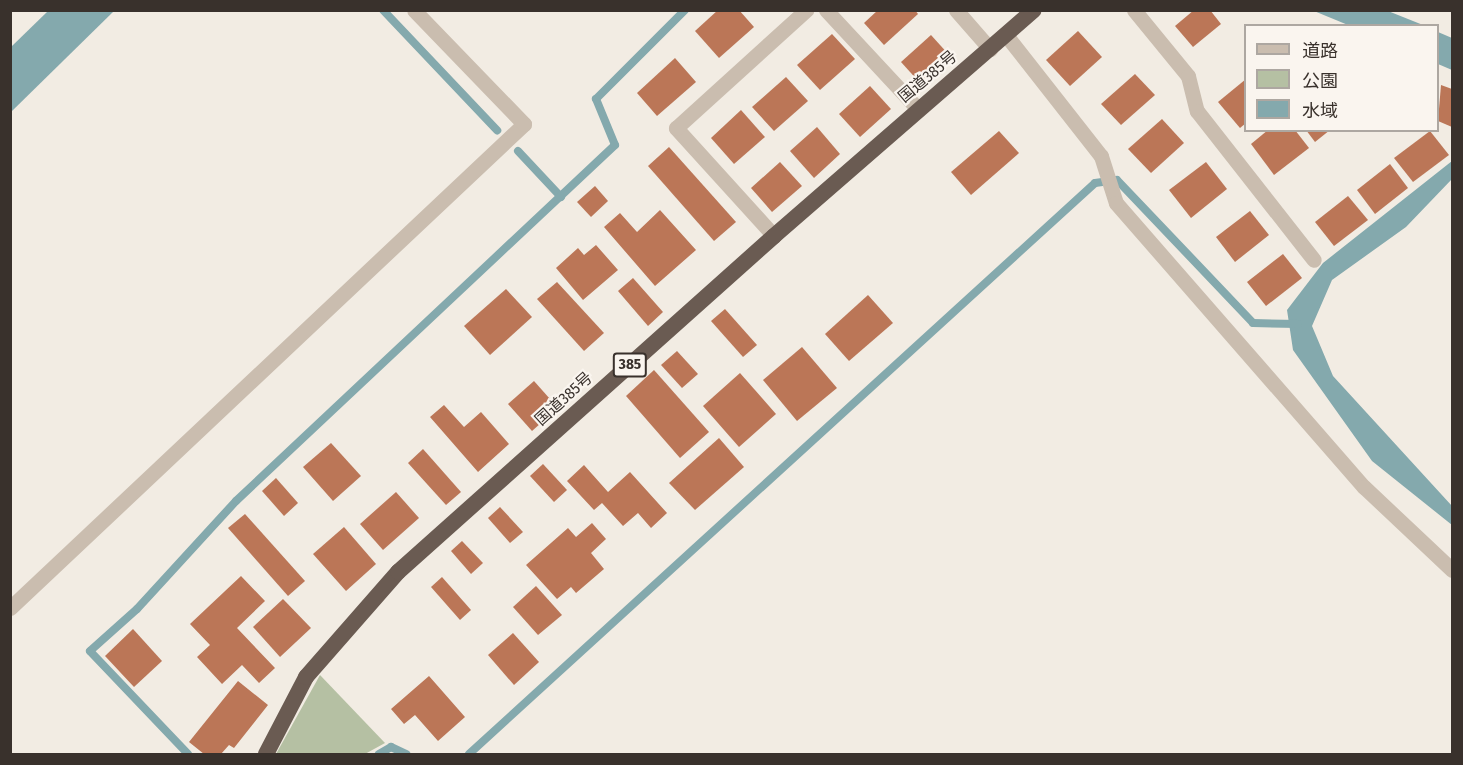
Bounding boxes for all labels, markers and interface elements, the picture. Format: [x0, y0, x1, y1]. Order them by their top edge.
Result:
legend [1244, 24, 1439, 132]
text: 道路 [1302, 40, 1338, 62]
street label: 国道385号 [895, 47, 961, 107]
text: 公園 [1302, 70, 1338, 92]
text: 水域 [1302, 100, 1338, 122]
road number: 385 [612, 353, 648, 377]
street label: 国道385号 [531, 368, 597, 430]

